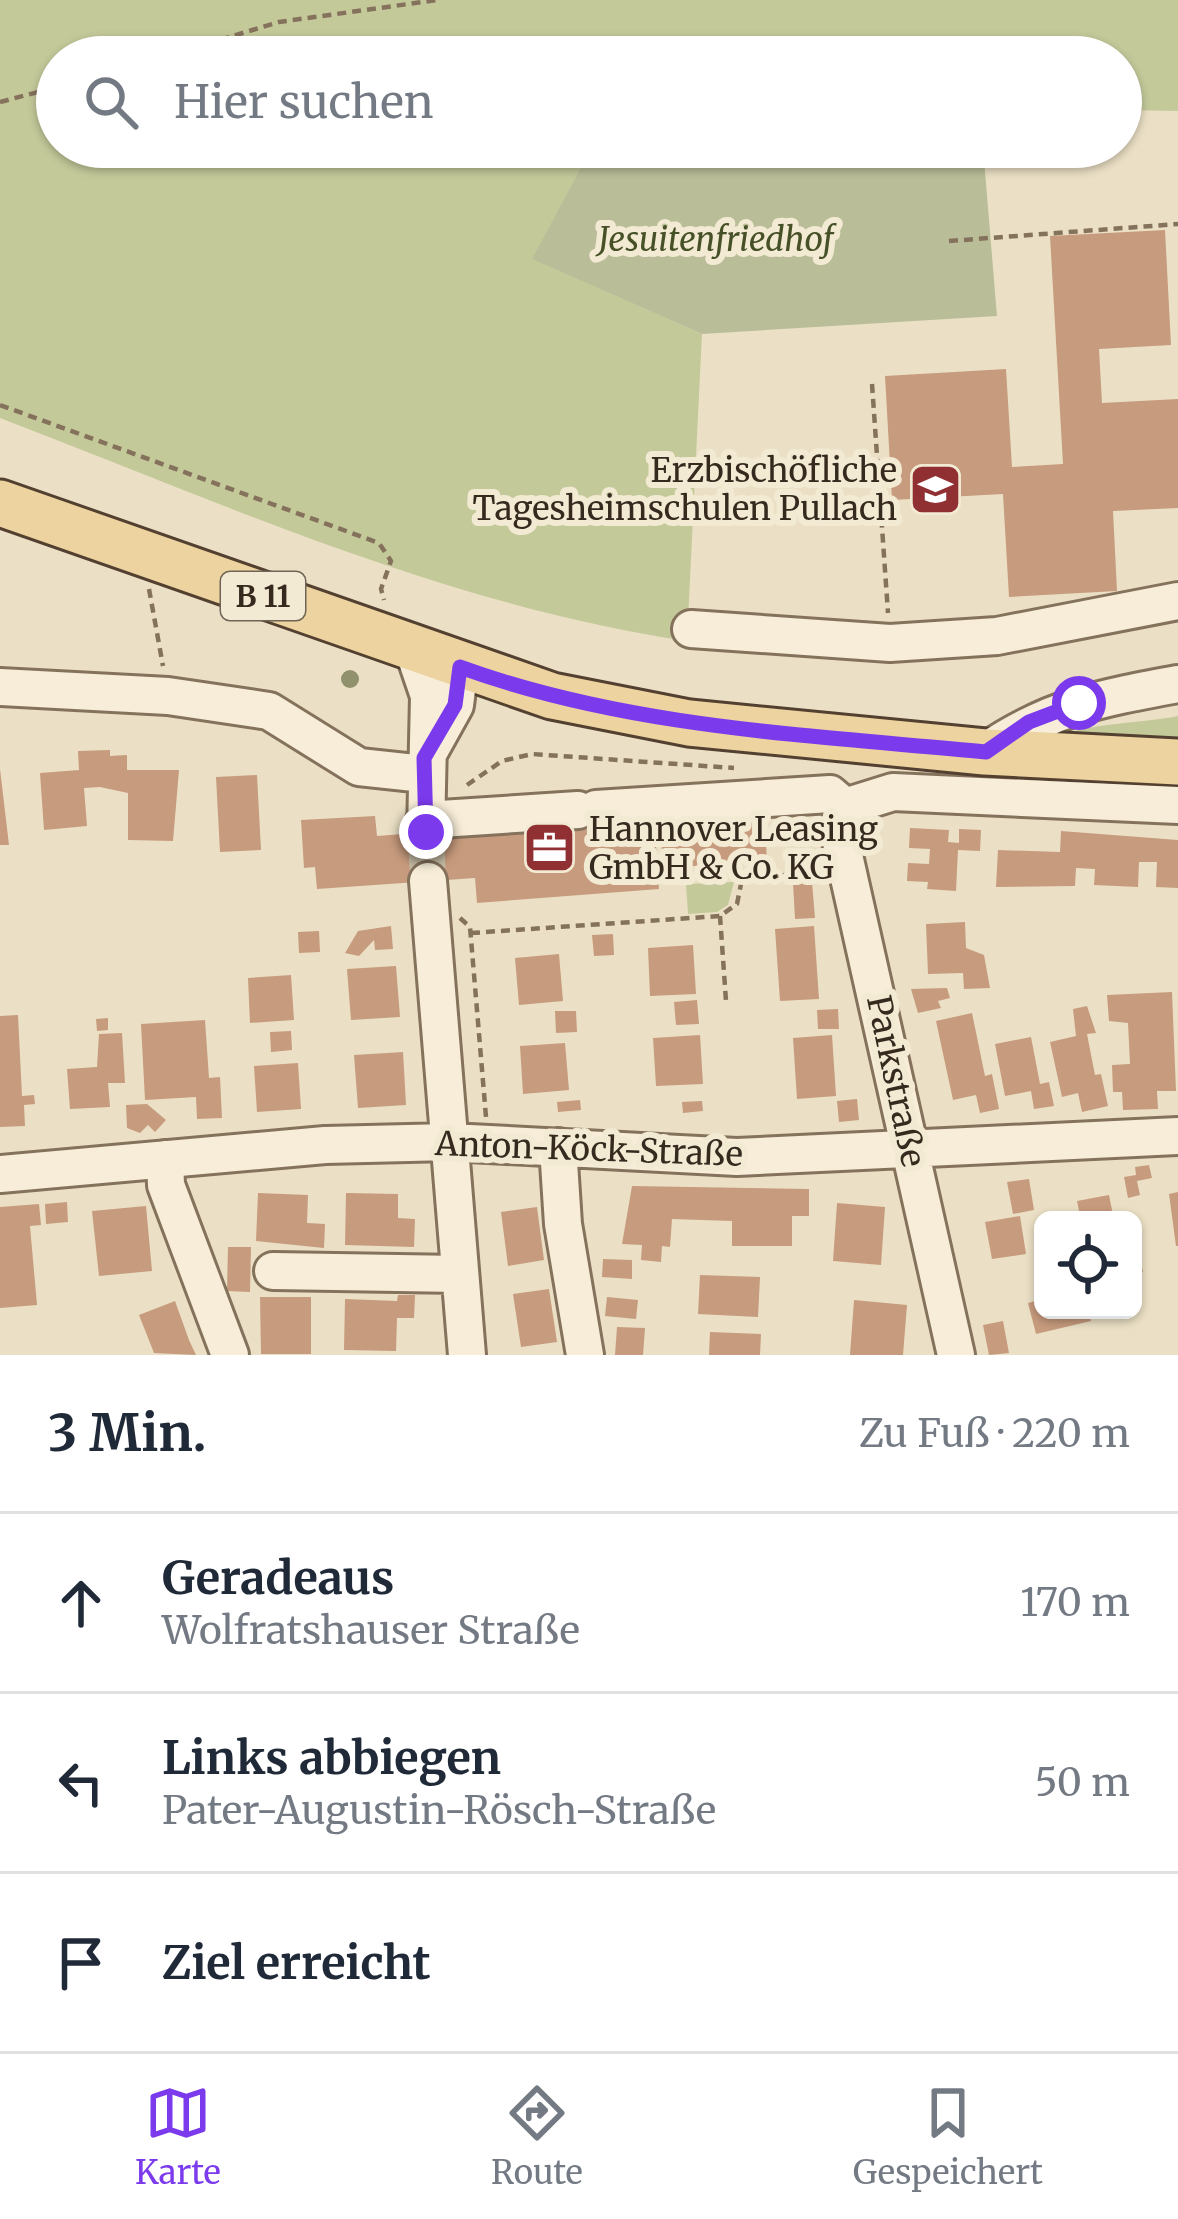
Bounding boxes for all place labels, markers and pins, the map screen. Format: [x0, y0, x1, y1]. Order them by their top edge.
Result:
place label: Erzbischöfliche Tagesheimschulen Pullach [472, 450, 897, 529]
school or university icon: Erzbischöfliche Tagesheimschulen Pullach [908, 461, 964, 517]
place label: Hannover Leasing GmbH & Co. KG [589, 809, 878, 888]
office icon: Hannover Leasing GmbH & Co. KG [522, 820, 578, 876]

